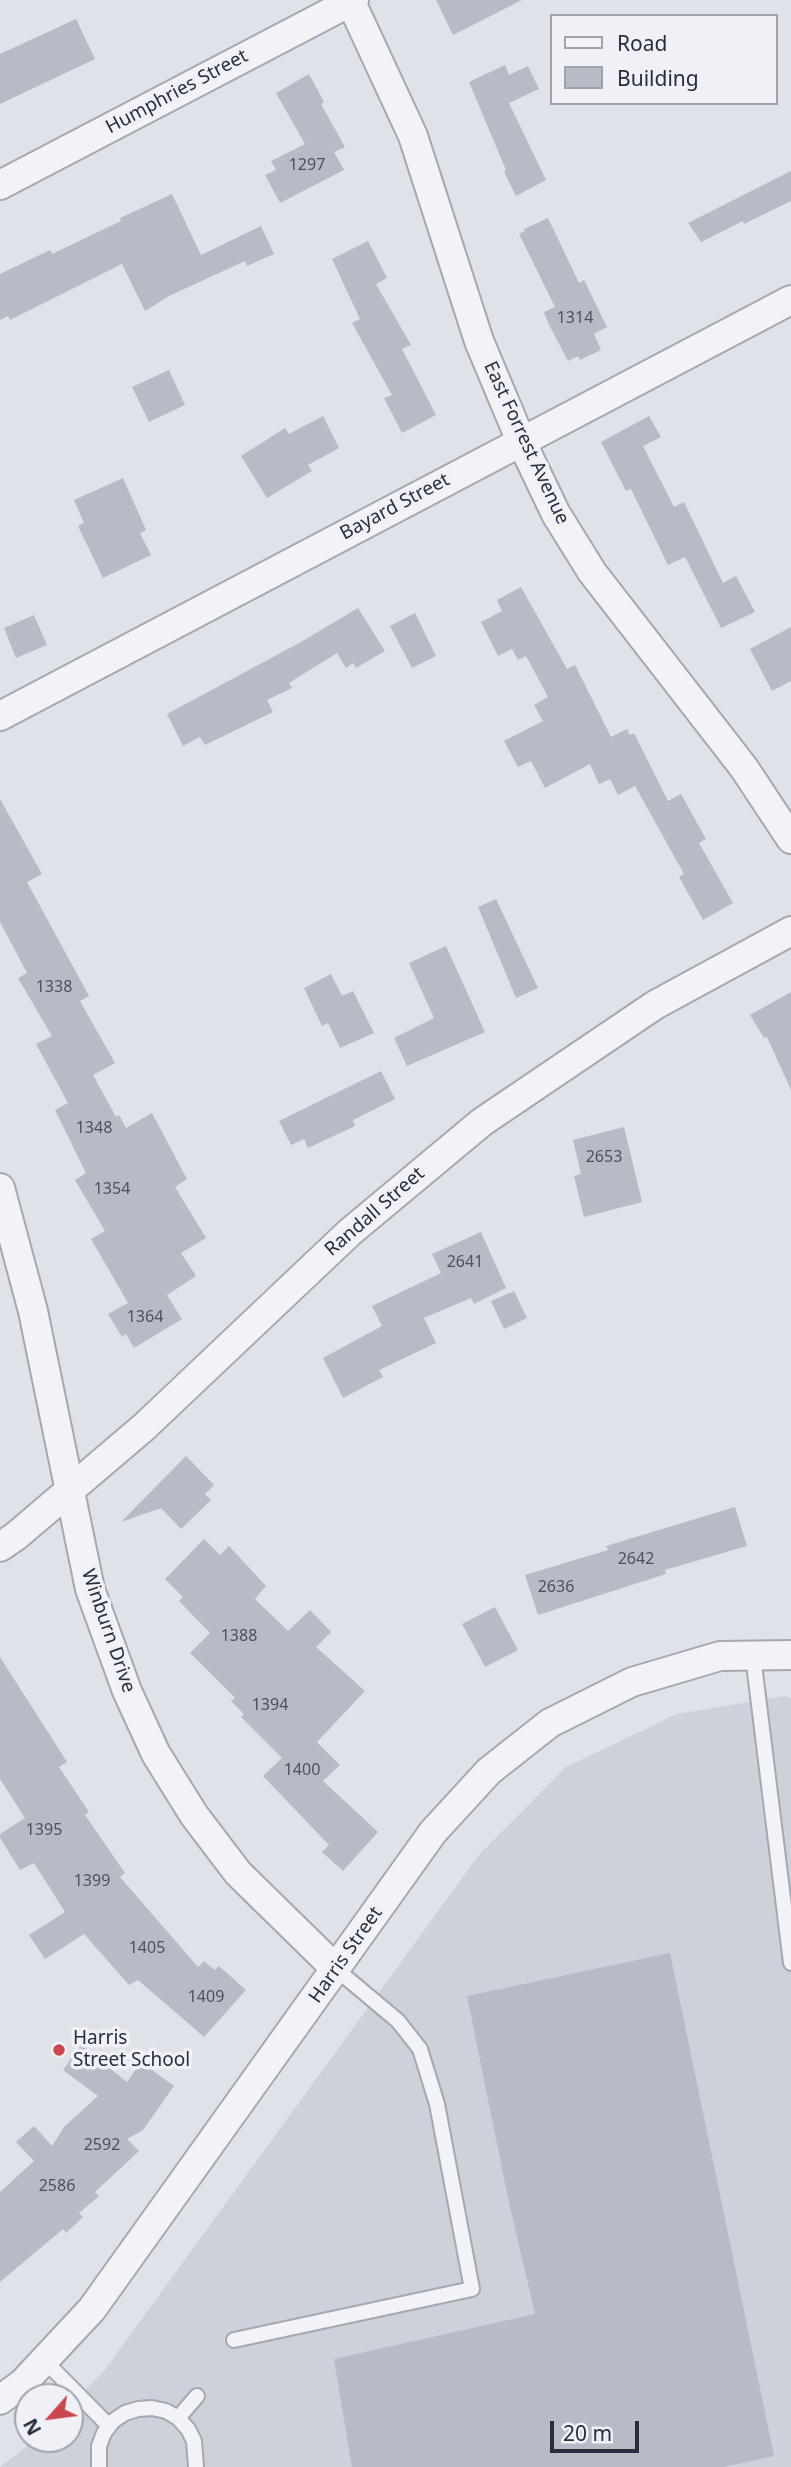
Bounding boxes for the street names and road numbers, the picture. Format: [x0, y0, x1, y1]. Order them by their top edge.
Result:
street label: Humphries Street [102, 45, 252, 139]
street label: East Forrest Avenue [478, 358, 574, 528]
street label: Bayard Street [336, 469, 454, 545]
street label: Randall Street [321, 1163, 429, 1261]
street label: Winburn Drive [76, 1566, 140, 1696]
street label: Harris Street [304, 1902, 388, 2008]

